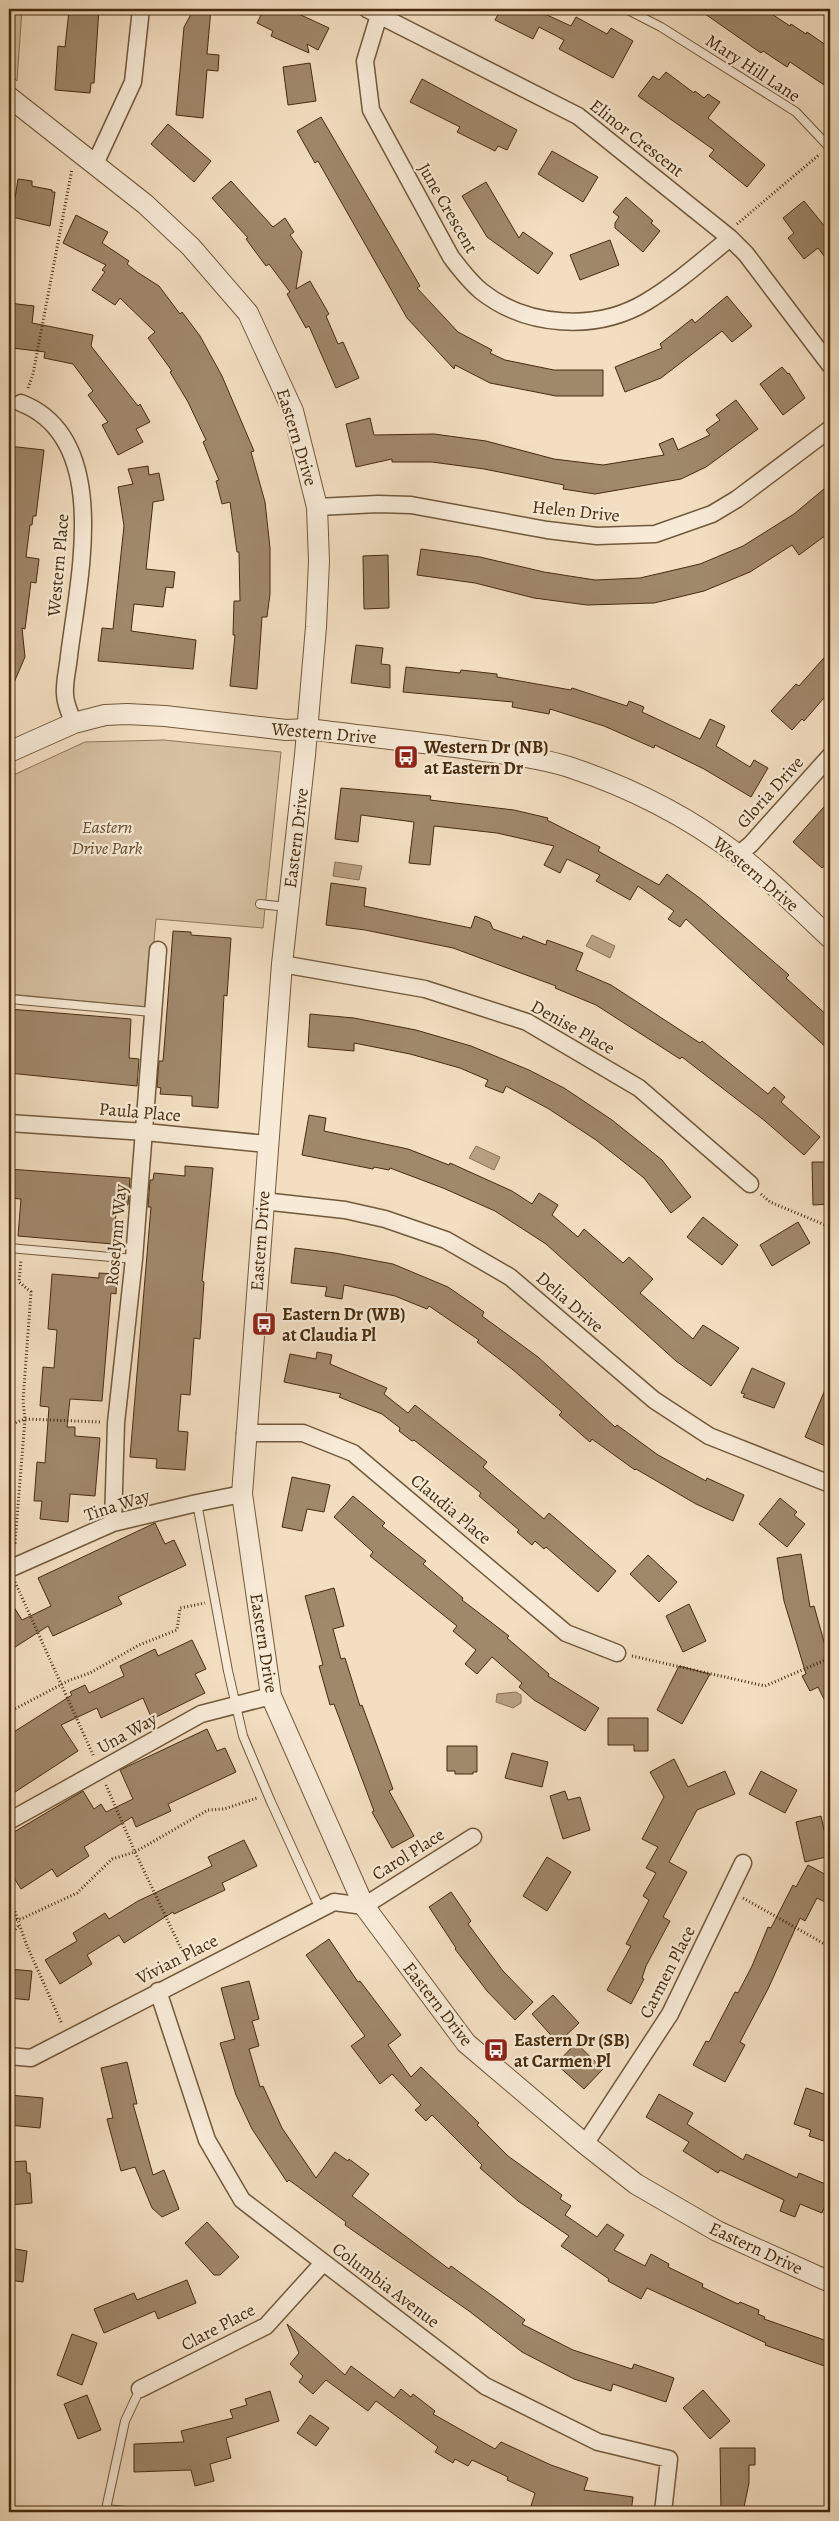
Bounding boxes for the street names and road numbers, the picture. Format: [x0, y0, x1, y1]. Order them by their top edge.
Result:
street label: Mary Hill Lane [701, 28, 805, 108]
street label: Elinor Crescent [585, 94, 689, 182]
street label: June Crescent [412, 158, 484, 258]
street label: Eastern Drive [271, 385, 323, 489]
street label: Helen Drive [531, 494, 621, 528]
street label: Western Place [41, 513, 74, 618]
street label: Western Drive [269, 716, 378, 750]
street label: Gloria Drive [731, 751, 809, 833]
street label: Eastern Drive [278, 787, 314, 889]
street label: Western Drive [707, 830, 804, 917]
street label: Denise Place [527, 994, 619, 1060]
street label: Paula Place [98, 1096, 182, 1128]
street label: Roselynn Way [100, 1182, 132, 1287]
street label: Eastern Drive [245, 1190, 275, 1292]
street label: Delia Drive [531, 1266, 609, 1338]
street label: Claudia Place [406, 1468, 496, 1550]
street label: Tina Way [81, 1483, 154, 1527]
street label: Eastern Drive [244, 1591, 284, 1695]
street label: Una Way [93, 1706, 162, 1759]
street label: Carol Place [367, 1822, 449, 1886]
street label: Carmen Place [633, 1921, 701, 2023]
street label: Vivian Place [131, 1928, 222, 1990]
street label: Eastern Drive [398, 1957, 478, 2051]
street label: Eastern Drive [705, 2216, 807, 2280]
street label: Columbia Avenue [327, 2237, 445, 2333]
street label: Clare Place [177, 2298, 259, 2356]

